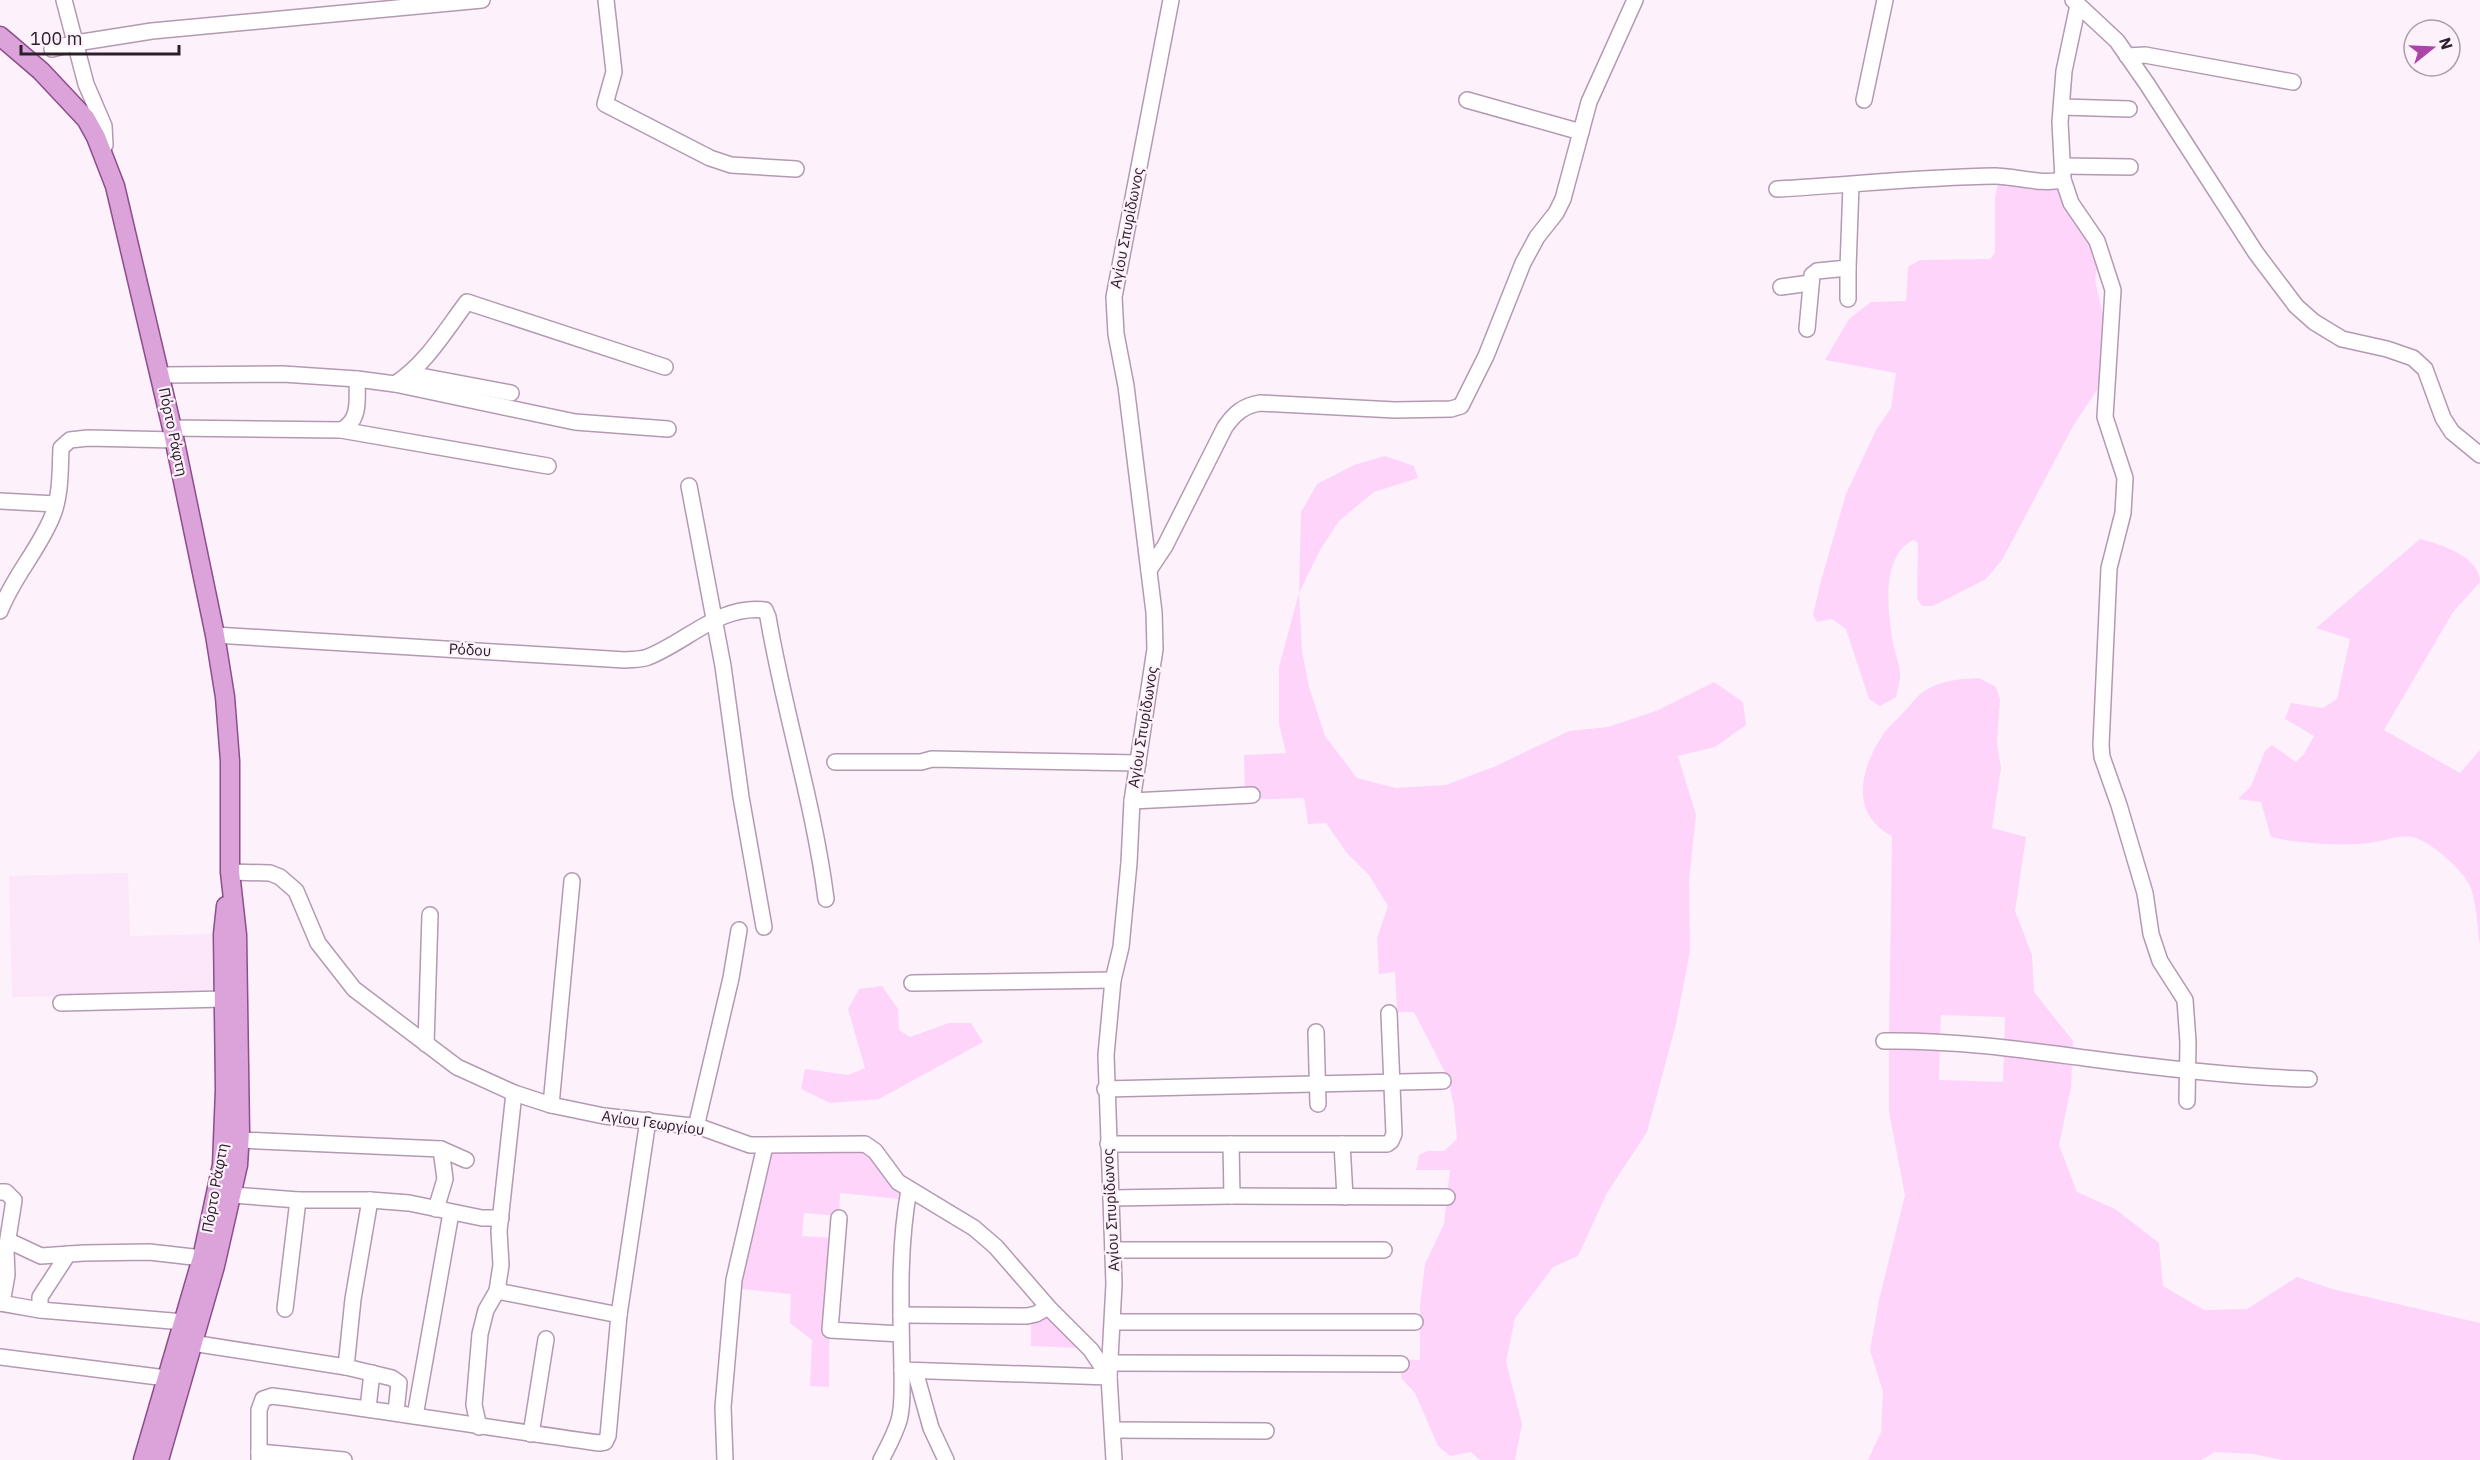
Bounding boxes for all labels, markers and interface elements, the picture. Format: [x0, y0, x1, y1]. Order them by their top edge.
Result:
scale bar [21, 18, 178, 56]
north arrow [2402, 18, 2462, 78]
text: 100 m [30, 27, 82, 50]
text: N [2435, 35, 2458, 52]
street label: Αγίου Σπυρίδωνος [1105, 166, 1148, 290]
street label: Πόρτο Ράφτη [155, 386, 192, 478]
street label: Ρόδου [448, 639, 492, 660]
street label: Αγίου Σπυρίδωνος [1124, 665, 1162, 789]
street label: Αγίου Γεωργίου [600, 1106, 706, 1139]
street label: Πόρτο Ράφτη [197, 1142, 232, 1234]
street label: Αγίου Σπυρίδωνος [1098, 1148, 1123, 1272]

